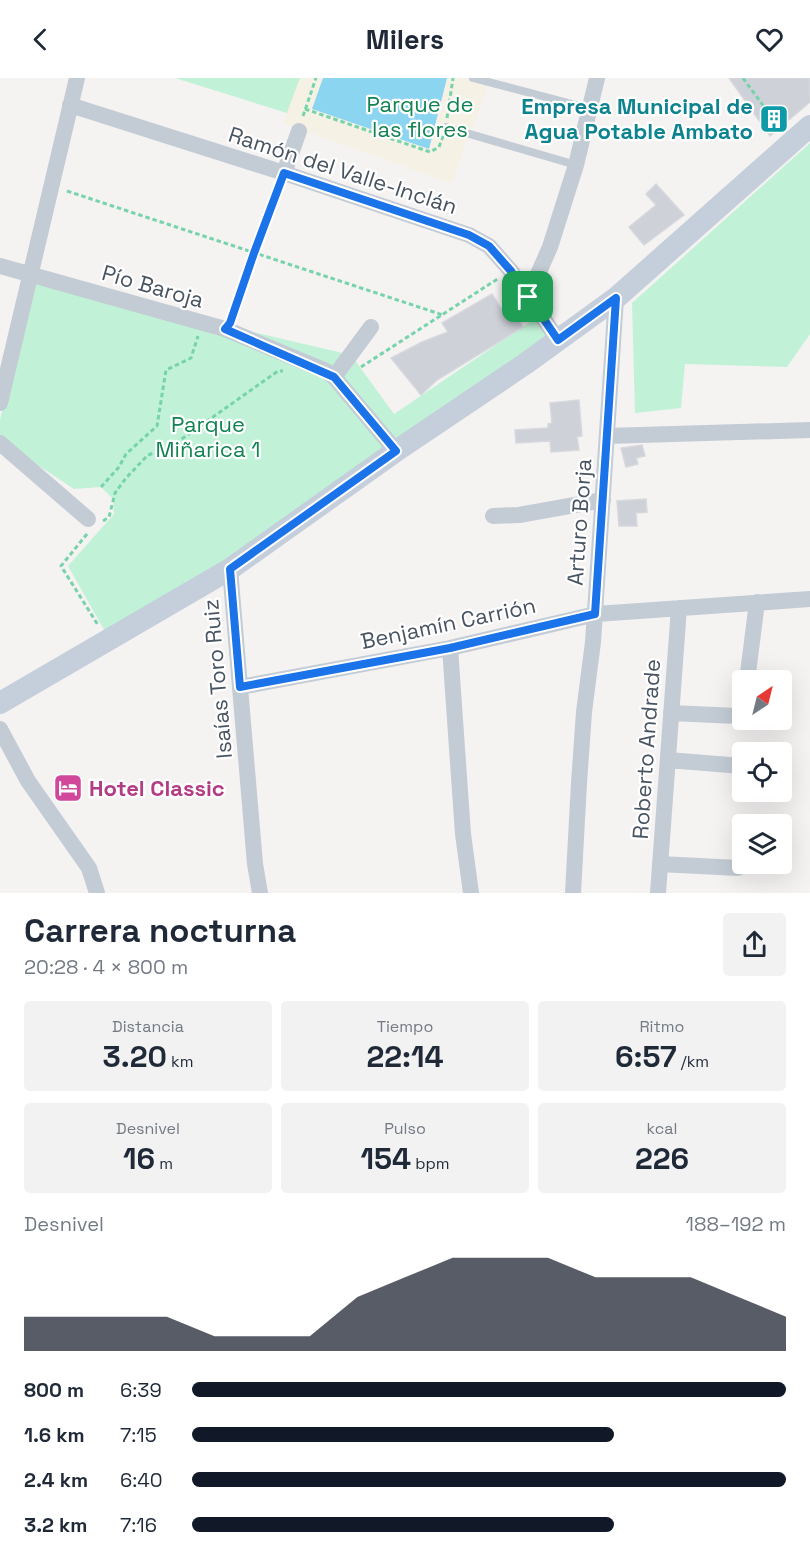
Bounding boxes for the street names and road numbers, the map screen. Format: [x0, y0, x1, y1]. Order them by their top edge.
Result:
street label: Ramón del Valle-Inclán [225, 120, 461, 220]
street label: Pío Baroja [99, 258, 207, 314]
street label: Arturo Borja [561, 457, 597, 587]
street label: Benjamín Carrión [358, 591, 538, 655]
street label: Isaías Toro Ruiz [196, 598, 238, 760]
street label: Roberto Andrade [626, 658, 666, 840]

